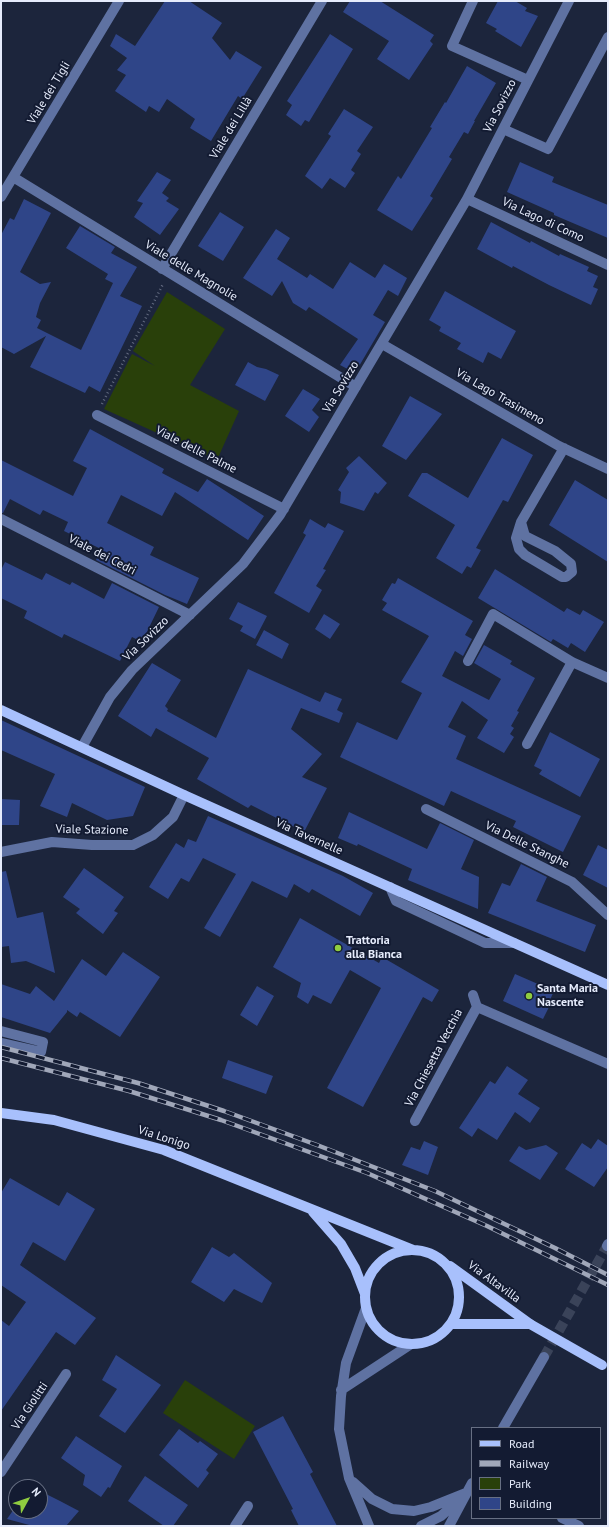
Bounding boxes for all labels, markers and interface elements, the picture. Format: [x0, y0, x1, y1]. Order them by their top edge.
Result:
street label: Viale dei Tigli [25, 59, 73, 127]
street label: Via Sovizzo [480, 77, 520, 135]
street label: Viale dei Lillà [207, 94, 255, 162]
street label: Via Lago di Como [500, 195, 586, 245]
street label: Viale delle Magnolie [142, 238, 240, 304]
street label: Via Sovizzo [320, 359, 362, 415]
street label: Via Lago Trasimeno [453, 366, 547, 428]
street label: Viale delle Palme [153, 423, 239, 477]
street label: Viale dei Cedri [66, 532, 138, 578]
street label: Via Sovizzo [120, 614, 172, 664]
street label: Via Tavernelle [273, 816, 345, 858]
street label: Via Delle Stanghe [483, 818, 571, 872]
street label: Viale Stazione [55, 822, 129, 838]
place label: Trattoria alla Bianca [346, 934, 402, 962]
marker: Trattoria alla Bianca [333, 943, 343, 953]
place label: Santa Maria Nascente [537, 982, 598, 1010]
marker: Santa Maria Nascente [524, 991, 534, 1001]
street label: Via Chiesetta Vecchia [402, 1007, 466, 1109]
street label: Via Lonigo [136, 1123, 192, 1153]
street label: Via Altavilla [465, 1258, 523, 1306]
street label: Via Giolitti [9, 1379, 51, 1433]
legend [471, 1427, 601, 1519]
text: Road [509, 1436, 534, 1451]
text: Railway [509, 1456, 549, 1471]
text: Park [509, 1476, 531, 1491]
north arrow [8, 1479, 48, 1519]
text: N [29, 1485, 44, 1499]
text: Building [509, 1496, 552, 1511]

